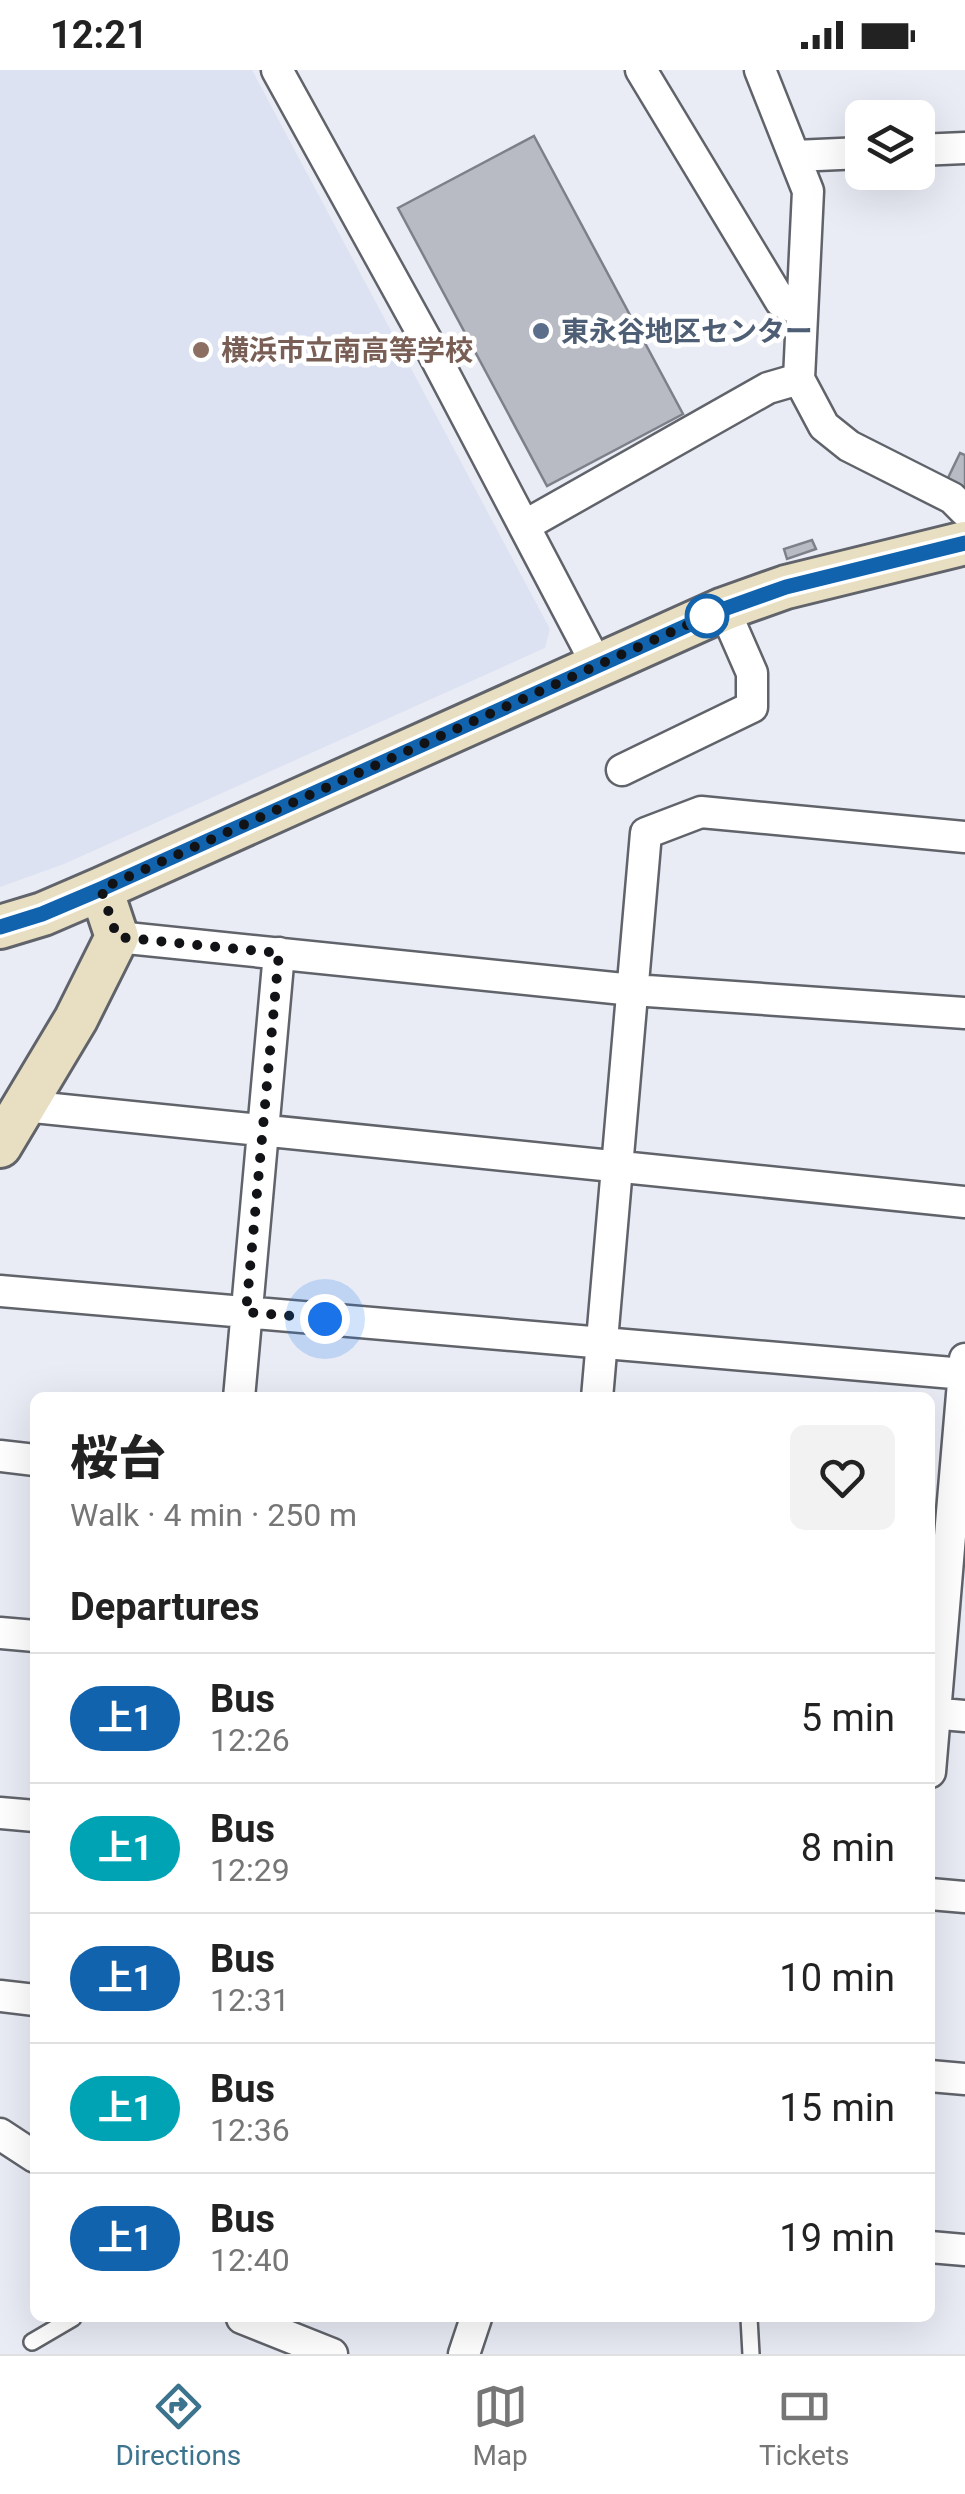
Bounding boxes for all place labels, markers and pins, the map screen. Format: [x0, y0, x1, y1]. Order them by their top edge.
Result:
place label: 東永谷地区センター [561, 315, 813, 348]
marker: 東永谷地区センター [530, 320, 552, 342]
place label: 横浜市立南高等学校 [221, 334, 473, 367]
marker: 横浜市立南高等学校 [190, 339, 212, 361]
unlabelled marker [686, 595, 728, 637]

